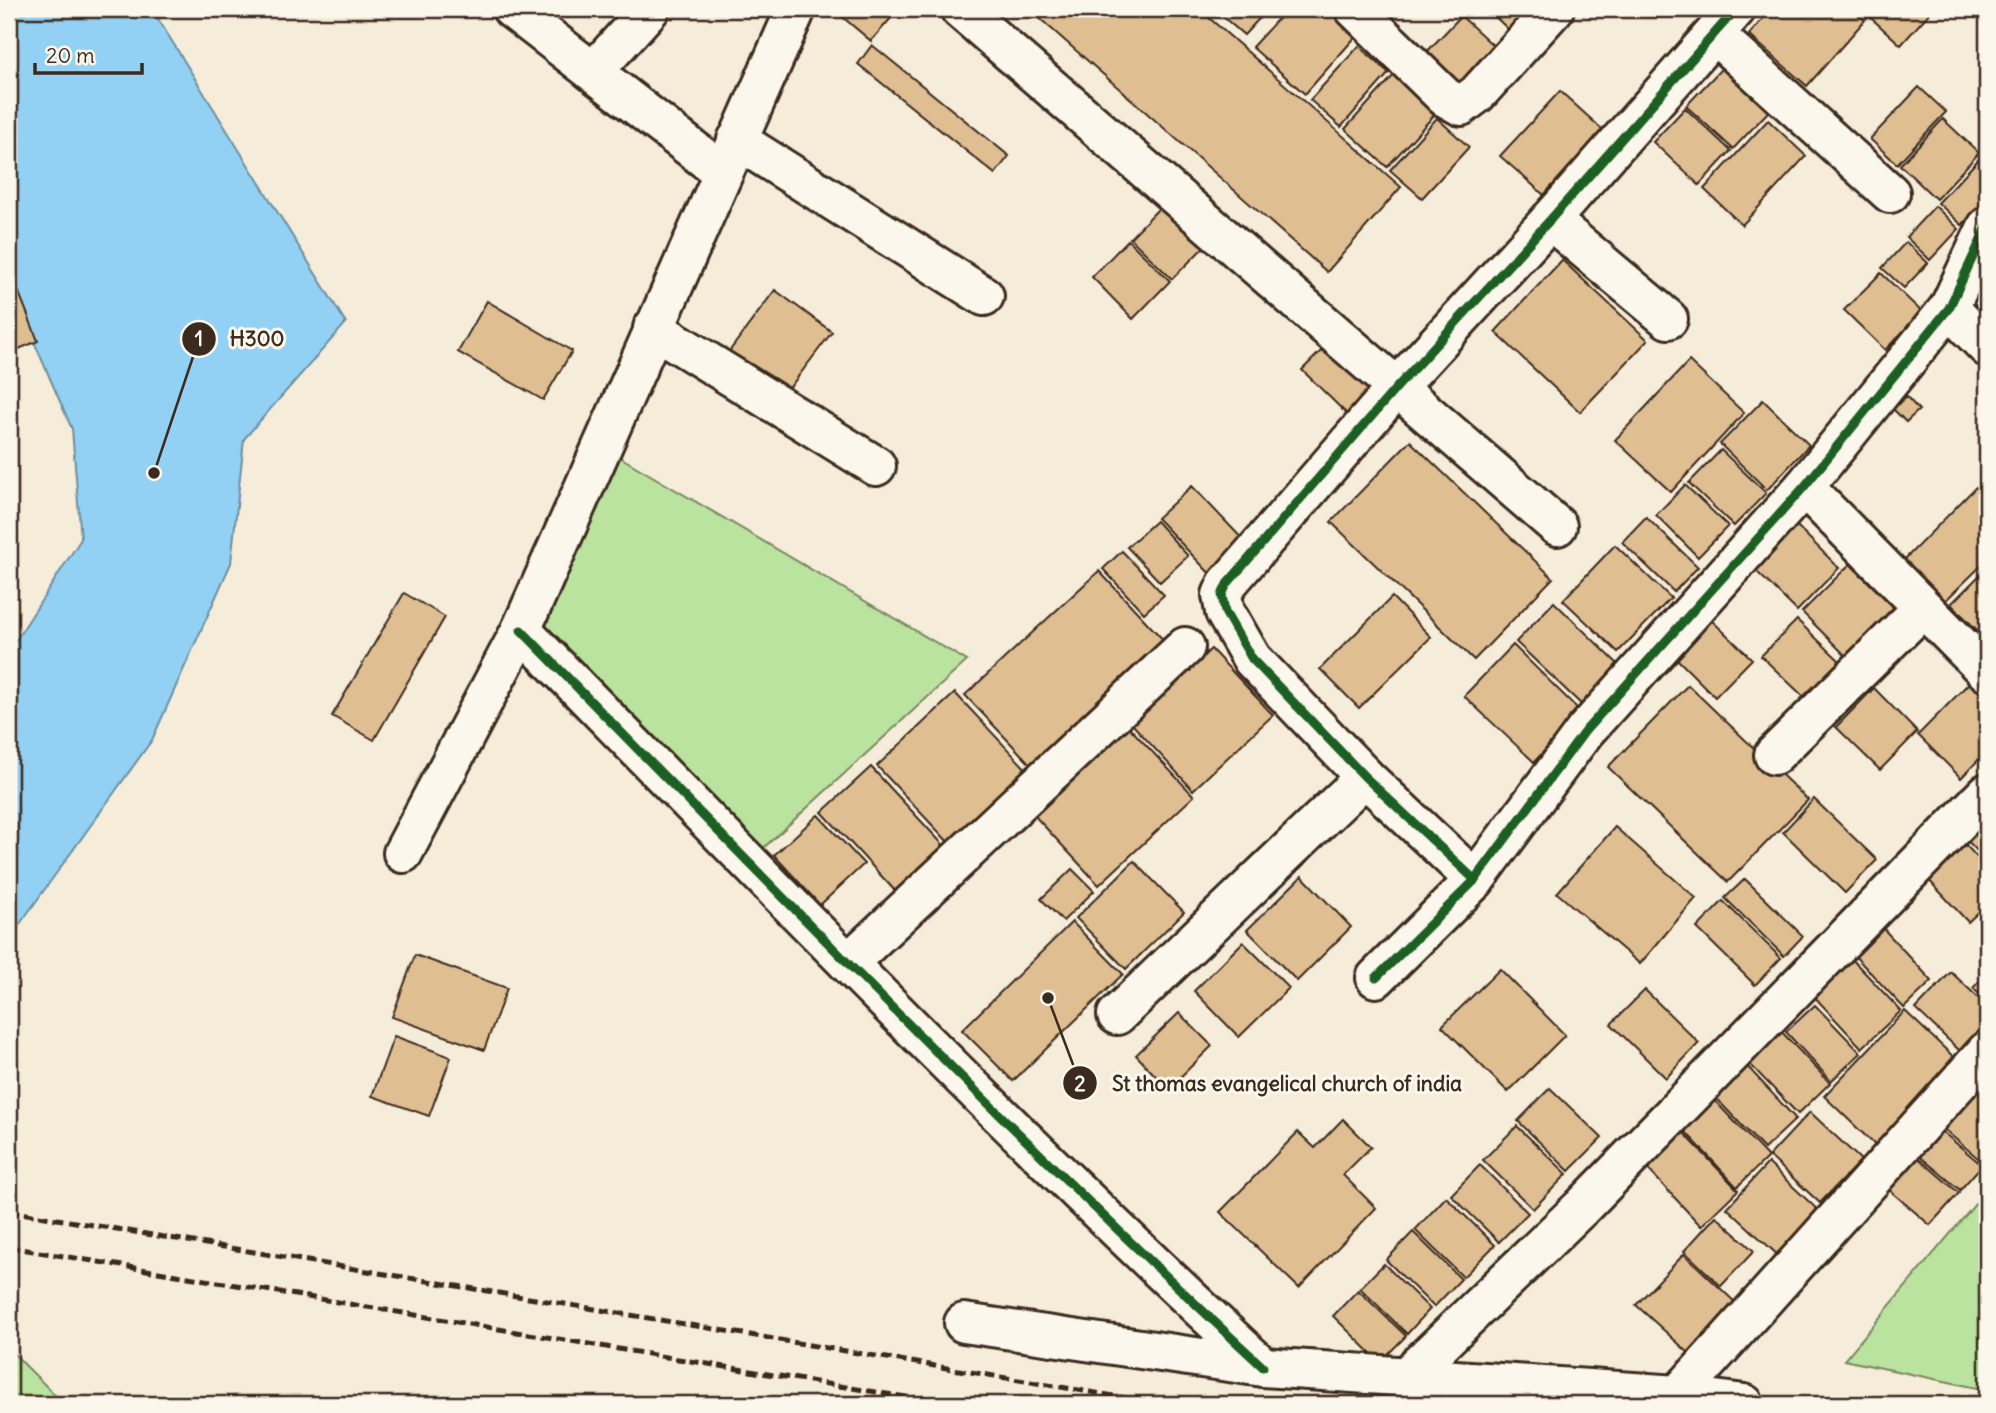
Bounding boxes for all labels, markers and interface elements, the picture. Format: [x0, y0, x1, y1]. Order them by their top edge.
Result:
scale bar [35, 32, 142, 76]
text: 20 m [46, 42, 95, 69]
callout: H300 [181, 318, 299, 360]
text: 1 [195, 325, 203, 352]
text: H300 [230, 325, 284, 352]
callout: St thomas evangelical church of india [1063, 1062, 1476, 1104]
text: 2 [1074, 1070, 1086, 1097]
text: St thomas evangelical church of india [1112, 1070, 1462, 1097]

